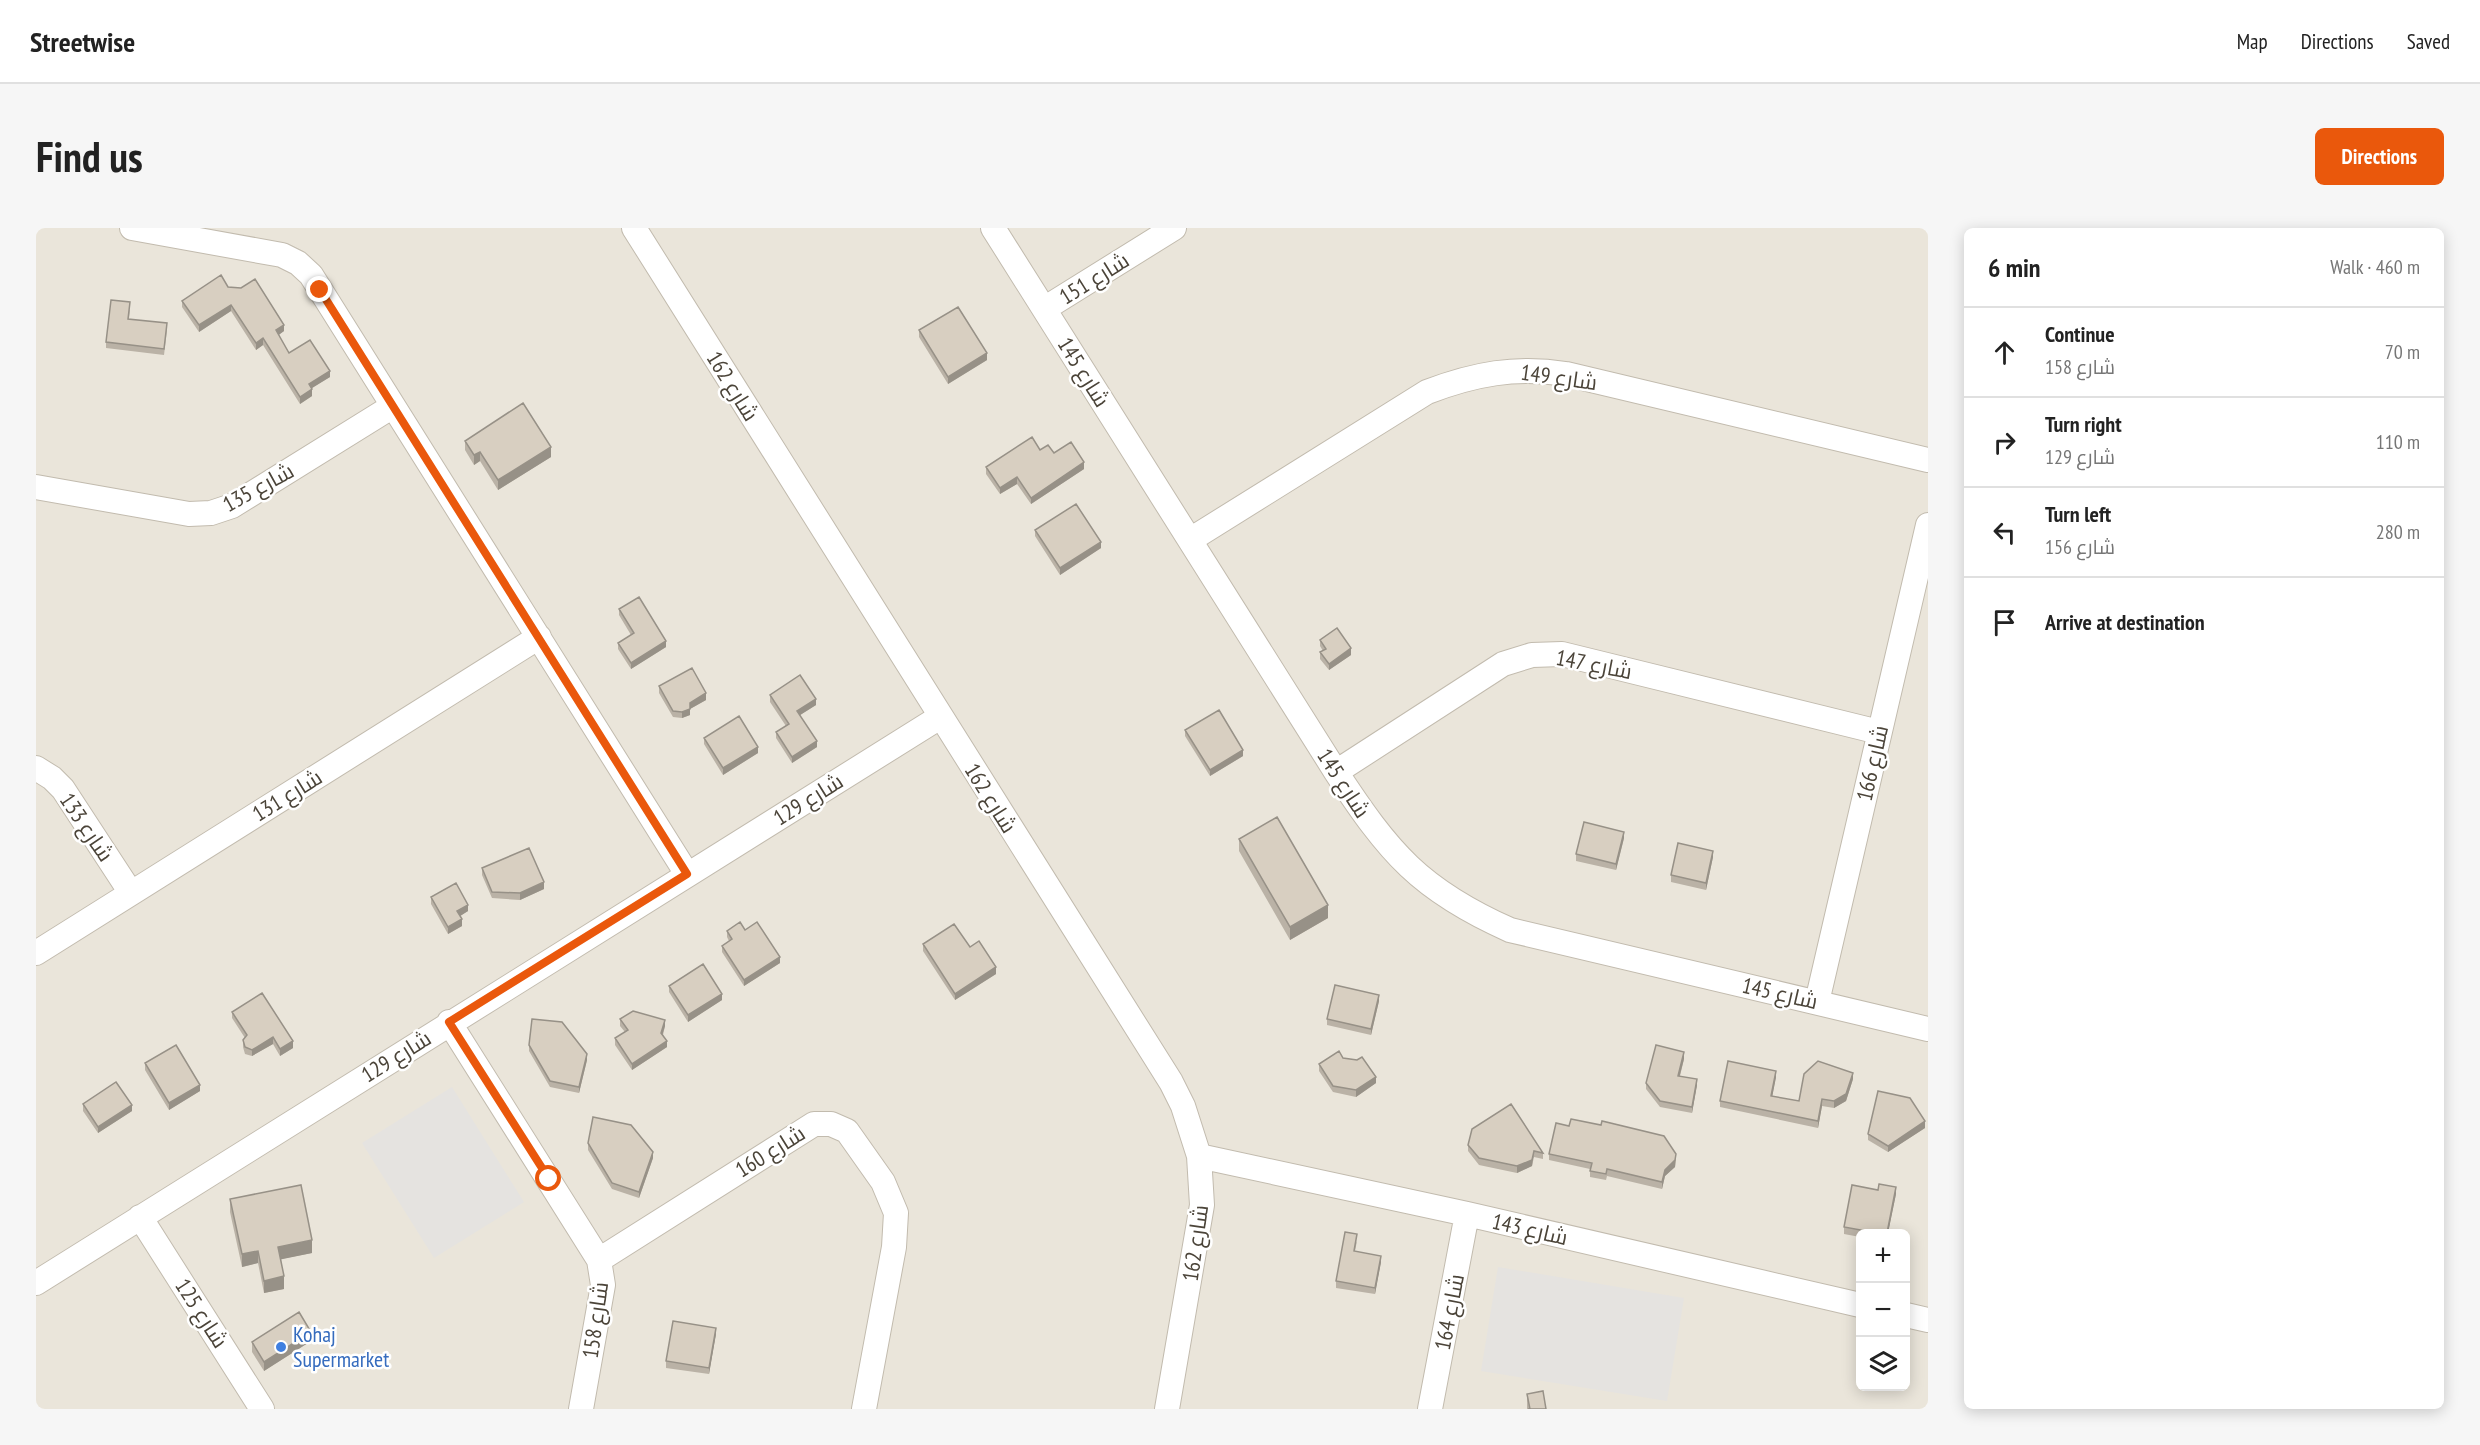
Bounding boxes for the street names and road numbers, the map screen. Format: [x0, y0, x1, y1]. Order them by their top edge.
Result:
street label: شارع 151 [1054, 246, 1135, 311]
street label: شارع 145 [1051, 332, 1116, 413]
street label: شارع 162 [700, 346, 765, 427]
street label: شارع 149 [1519, 358, 1599, 397]
street label: شارع 135 [218, 456, 299, 519]
street label: شارع 147 [1553, 643, 1634, 686]
street label: شارع 166 [1850, 722, 1895, 804]
street label: شارع 145 [1310, 743, 1377, 823]
street label: شارع 162 [958, 758, 1023, 839]
street label: شارع 131 [247, 763, 328, 828]
street label: شارع 129 [768, 767, 849, 832]
street label: شارع 133 [53, 787, 120, 867]
street label: شارع 145 [1739, 971, 1821, 1016]
street label: شارع 129 [356, 1024, 437, 1089]
street label: شارع 160 [730, 1119, 811, 1184]
street label: شارع 162 [1176, 1203, 1215, 1283]
street label: شارع 143 [1489, 1207, 1571, 1252]
street label: شارع 164 [1428, 1272, 1471, 1353]
street label: شارع 125 [168, 1273, 235, 1353]
street label: شارع 158 [576, 1280, 615, 1360]

